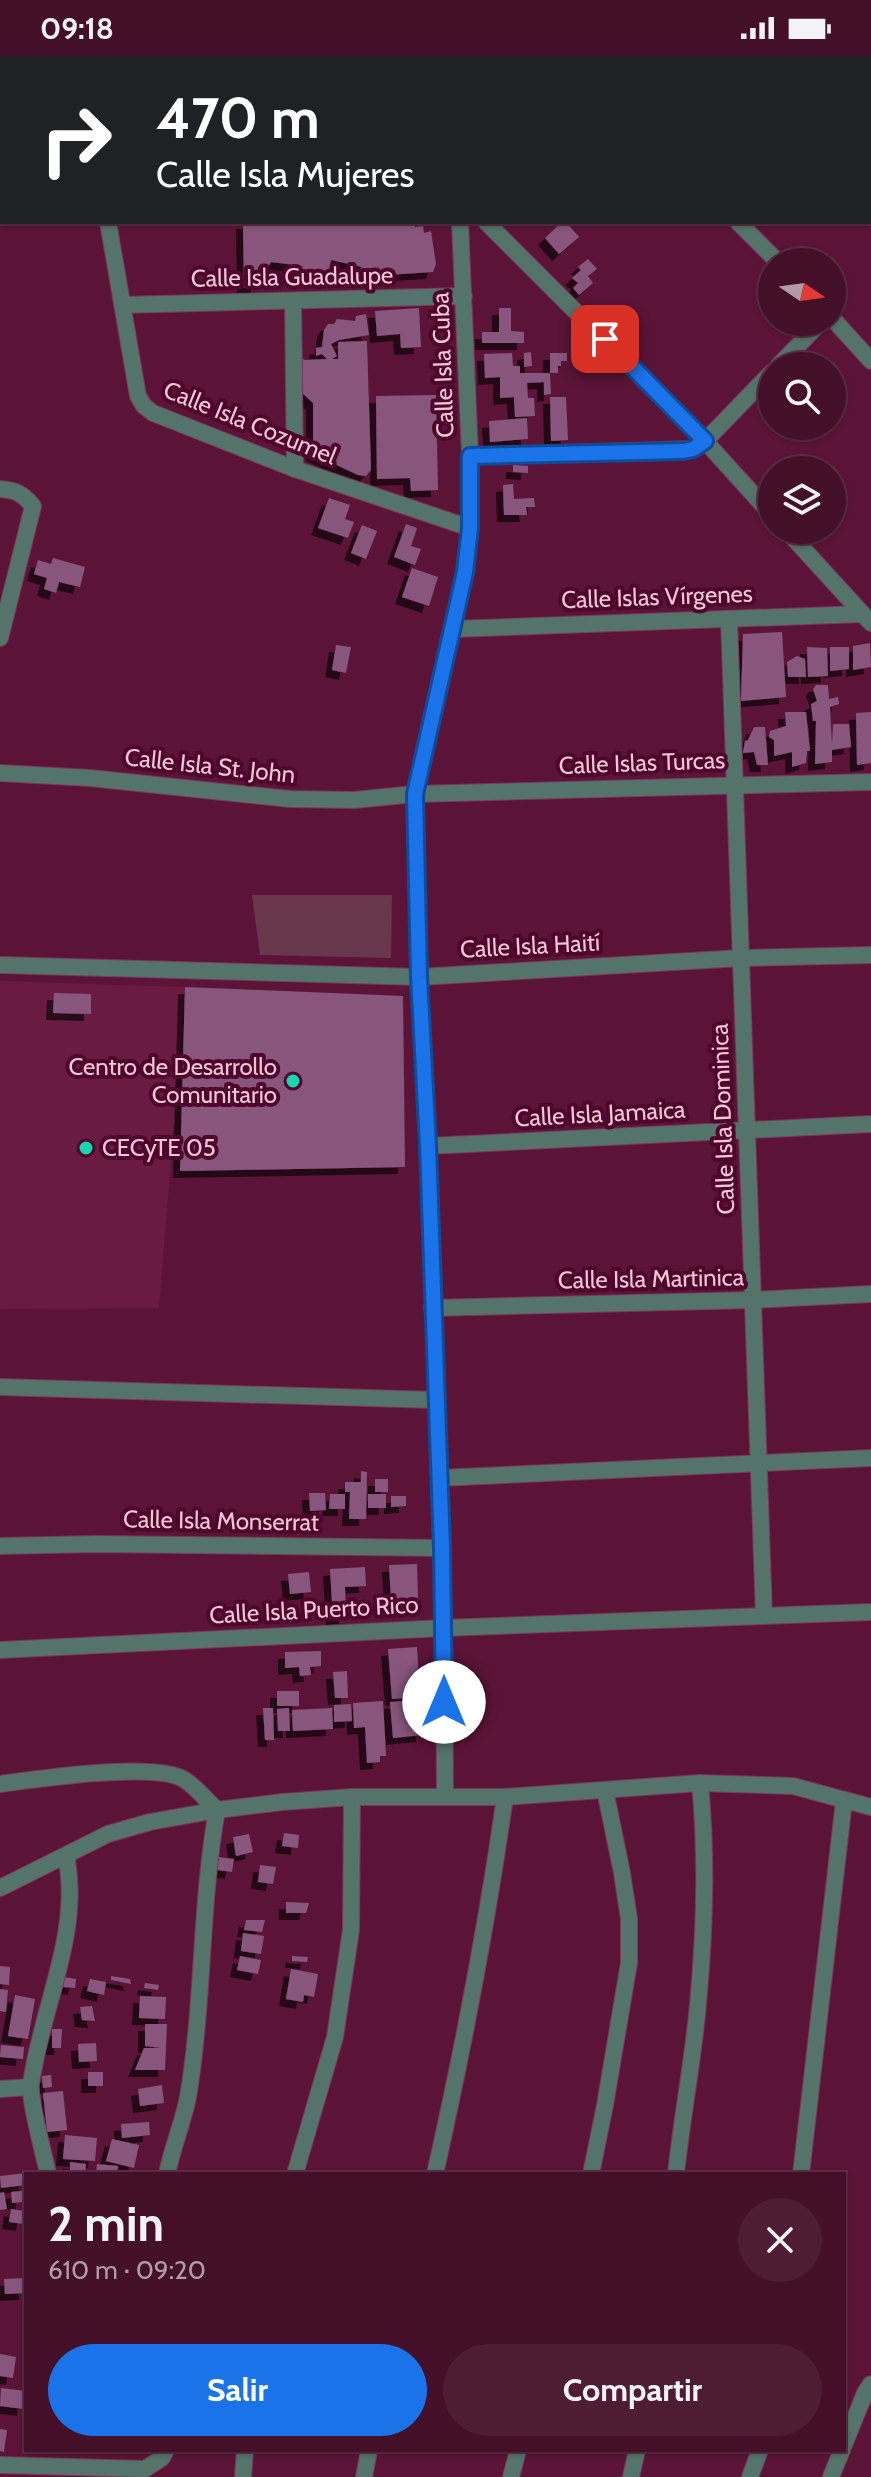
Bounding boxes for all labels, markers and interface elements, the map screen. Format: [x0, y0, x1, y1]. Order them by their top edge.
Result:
text: 09:18 [40, 10, 114, 47]
text: 470 m [156, 84, 320, 152]
icon: right [24, 88, 128, 192]
text: Calle Isla Mujeres [156, 152, 414, 196]
north arrow [758, 248, 846, 336]
map controls [758, 248, 846, 544]
street label: Calle Isla Guadalupe [191, 260, 393, 293]
street label: Calle Isla Cuba [425, 291, 460, 438]
pin [571, 305, 639, 373]
icon: arrive [583, 317, 627, 361]
button: search [758, 352, 846, 440]
street label: Calle Isla Cozumel [160, 375, 341, 471]
button: layers [758, 456, 846, 544]
street label: Calle Islas Vírgenes [561, 579, 753, 614]
street label: Calle Isla St. John [123, 742, 297, 789]
street label: Calle Islas Turcas [558, 745, 726, 780]
street label: Calle Isla Haití [459, 927, 601, 964]
street label: Calle Isla Dominica [705, 1023, 740, 1215]
place label: Centro de Desarrollo Comunitario [69, 1052, 277, 1109]
marker: Centro de Desarrollo Comunitario [284, 1072, 302, 1090]
street label: Calle Isla Jamaica [514, 1095, 687, 1132]
place label: CECyTE 05 [102, 1133, 216, 1162]
marker: CECyTE 05 [77, 1139, 95, 1157]
street label: Calle Isla Martinica [558, 1262, 745, 1295]
street label: Calle Isla Monserrat [123, 1504, 319, 1537]
street label: Calle Isla Puerto Rico [209, 1590, 419, 1629]
position arrow [402, 1660, 486, 1744]
text: 2 min [48, 2195, 164, 2253]
button: close [738, 2198, 822, 2282]
text: 610 m · 09:20 [48, 2254, 206, 2286]
button: Salir [48, 2344, 427, 2436]
button: Compartir [443, 2344, 822, 2436]

